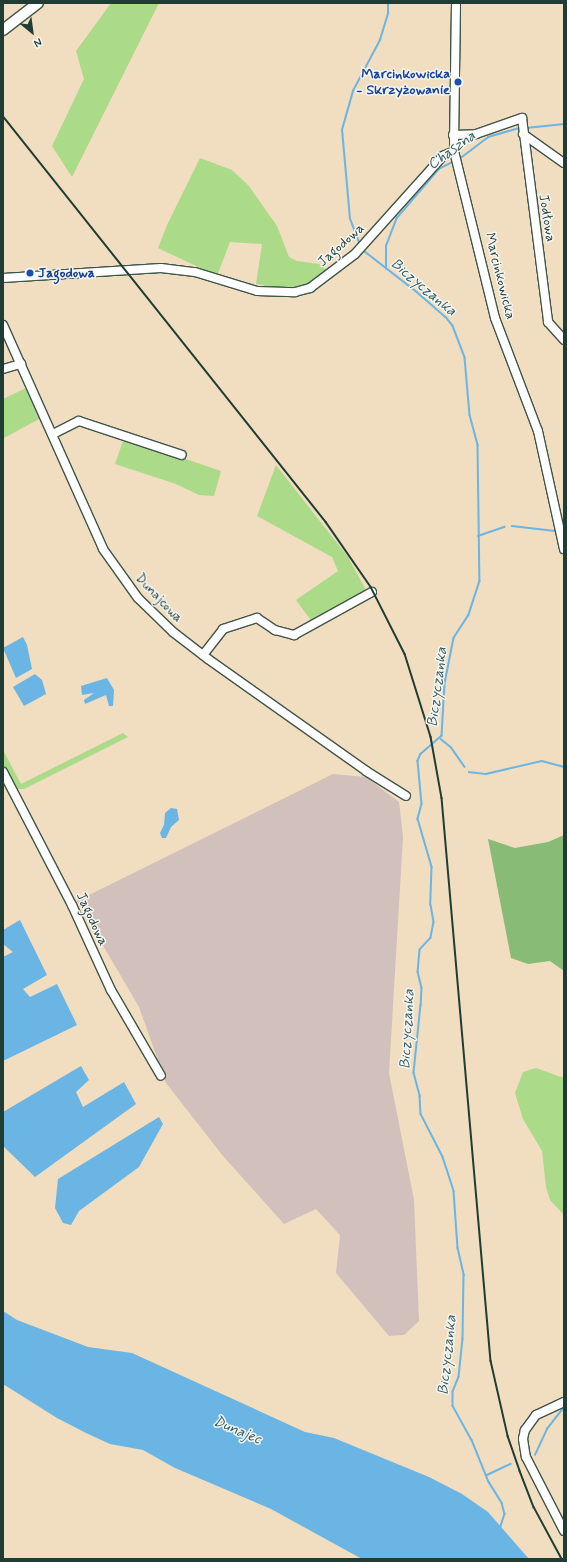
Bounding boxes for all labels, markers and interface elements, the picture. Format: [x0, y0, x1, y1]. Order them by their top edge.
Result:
north arrow [12, 12, 52, 52]
text: N [31, 35, 44, 50]
place label: Marcinkowicka - Skrzyżowanie [356, 66, 450, 98]
marker: Marcinkowicka - Skrzyżowanie [453, 77, 463, 87]
water label: Chaszna [425, 128, 479, 174]
street label: Jodłowa [535, 193, 559, 243]
street label: Jagodowa [314, 220, 368, 270]
street label: Marcinkowicka [481, 231, 519, 321]
water label: Biczyczanka [387, 255, 459, 321]
place label: Jagodowa [38, 265, 95, 281]
marker: Jagodowa [25, 268, 35, 278]
street label: Dunajcowa [132, 570, 186, 626]
water label: Biczyczanka [424, 646, 452, 728]
street label: Jagodowa [72, 890, 112, 948]
water label: Biczyczanka [397, 989, 419, 1069]
water label: Biczyczanka [435, 1314, 461, 1396]
water label: Dunajec [210, 1413, 264, 1449]

